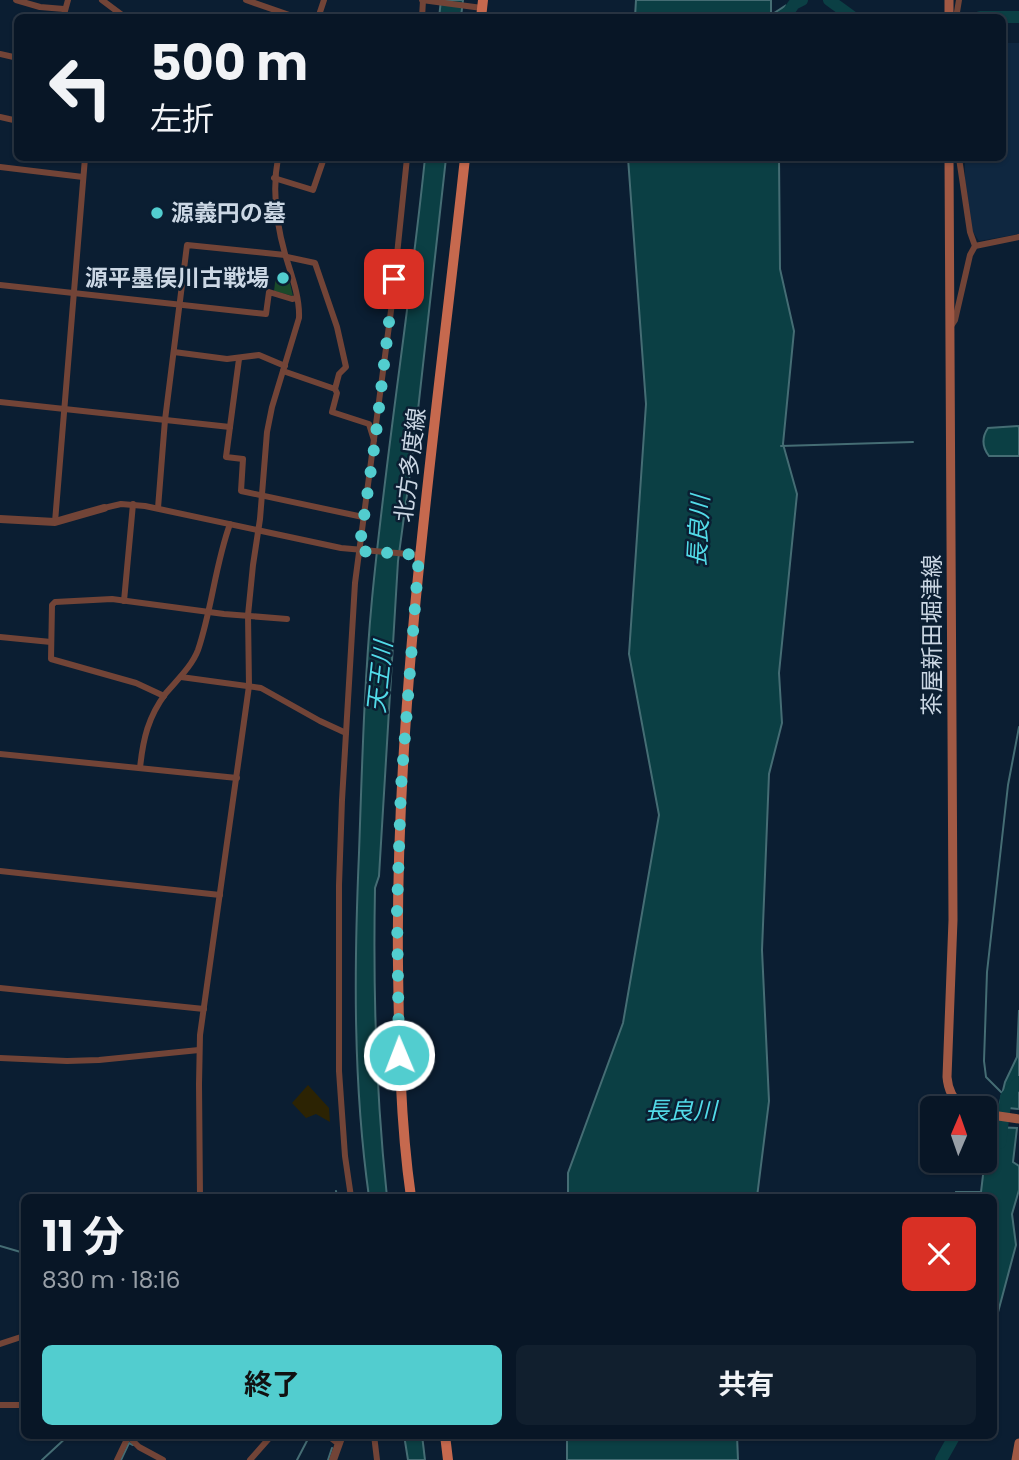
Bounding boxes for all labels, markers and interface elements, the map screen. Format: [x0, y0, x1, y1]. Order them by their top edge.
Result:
text: 500 m [150, 29, 308, 97]
icon: left [35, 42, 126, 133]
text: 左折 [150, 96, 214, 141]
place label: 源義円の墓 [171, 197, 286, 229]
marker: 源義円の墓 [149, 205, 165, 221]
pin [364, 249, 424, 309]
icon: arrive [375, 260, 413, 298]
place label: 源平墨俣川古戦場 [85, 262, 269, 294]
marker: 源平墨俣川古戦場 [275, 270, 291, 286]
street label: 北方多度線 [387, 406, 433, 524]
water label: 長良川 [680, 491, 717, 568]
street label: 茶屋新田堀津線 [916, 555, 948, 716]
water label: 天王川 [359, 636, 400, 714]
position arrow [362, 1018, 436, 1092]
water label: 長良川 [645, 1094, 720, 1127]
north arrow [920, 1096, 998, 1172]
map controls [920, 1096, 997, 1173]
text: 11 分 [42, 1207, 125, 1266]
button: close [902, 1217, 976, 1291]
text: 830 m · 18:16 [42, 1264, 180, 1296]
button: 終了 [42, 1345, 502, 1425]
button: 共有 [516, 1345, 976, 1425]

